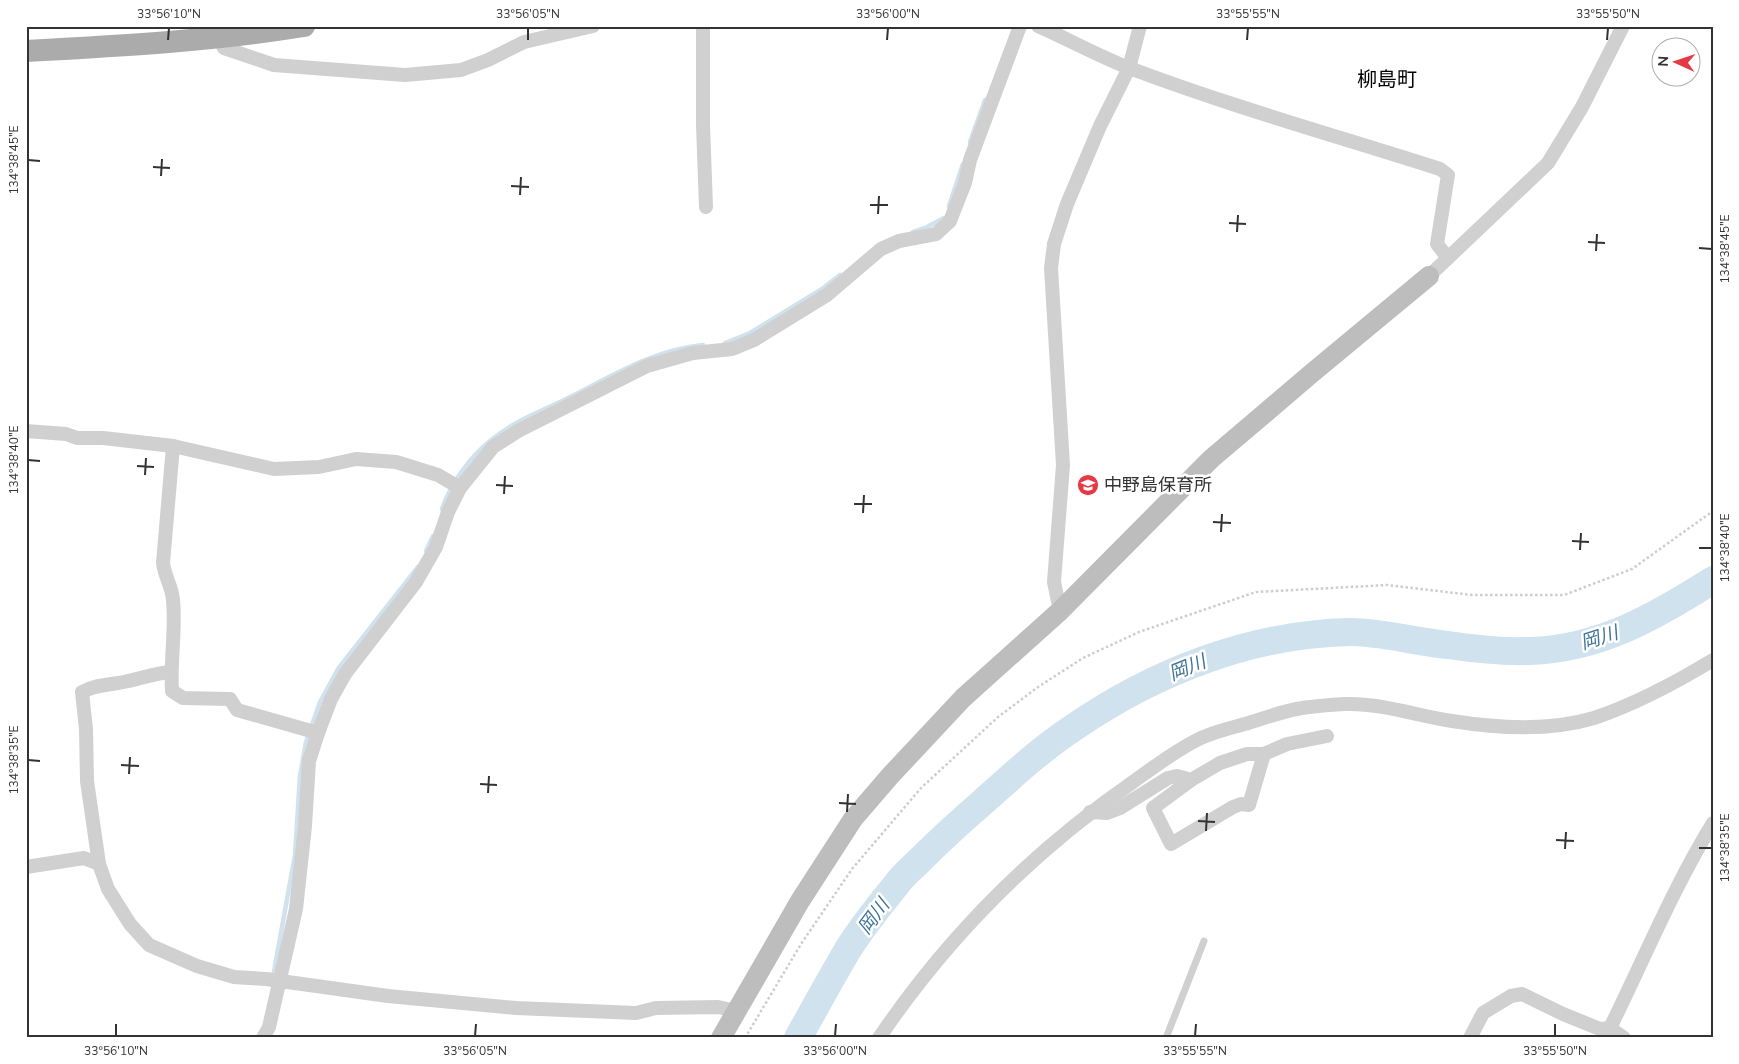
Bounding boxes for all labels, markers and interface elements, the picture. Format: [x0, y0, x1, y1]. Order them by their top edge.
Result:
text: 33°56'10"N [137, 6, 201, 22]
text: 33°56'05"N [496, 6, 560, 22]
text: 33°56'00"N [856, 6, 920, 22]
text: 33°55'55"N [1216, 6, 1280, 22]
text: 33°55'50"N [1576, 6, 1640, 22]
north arrow [1652, 38, 1702, 88]
text: N [1654, 56, 1673, 67]
district label: 柳島町 [1357, 66, 1417, 93]
text: 134°38'45"E [6, 125, 22, 195]
text: 134°38'45"E [1717, 214, 1733, 284]
text: 134°38'40"E [6, 425, 22, 495]
school or university icon: 中野島保育所 [1076, 473, 1100, 497]
place label: 中野島保育所 [1104, 473, 1212, 497]
text: 134°38'40"E [1717, 513, 1733, 583]
water label: 岡川 [1577, 619, 1623, 656]
water label: 岡川 [1165, 648, 1212, 687]
text: 134°38'35"E [6, 725, 22, 795]
text: 134°38'35"E [1717, 813, 1733, 883]
water label: 岡川 [852, 892, 897, 940]
text: 33°56'10"N [84, 1043, 148, 1059]
text: 33°56'05"N [443, 1043, 507, 1059]
text: 33°56'00"N [803, 1043, 867, 1059]
text: 33°55'55"N [1163, 1043, 1227, 1059]
text: 33°55'50"N [1523, 1043, 1587, 1059]

